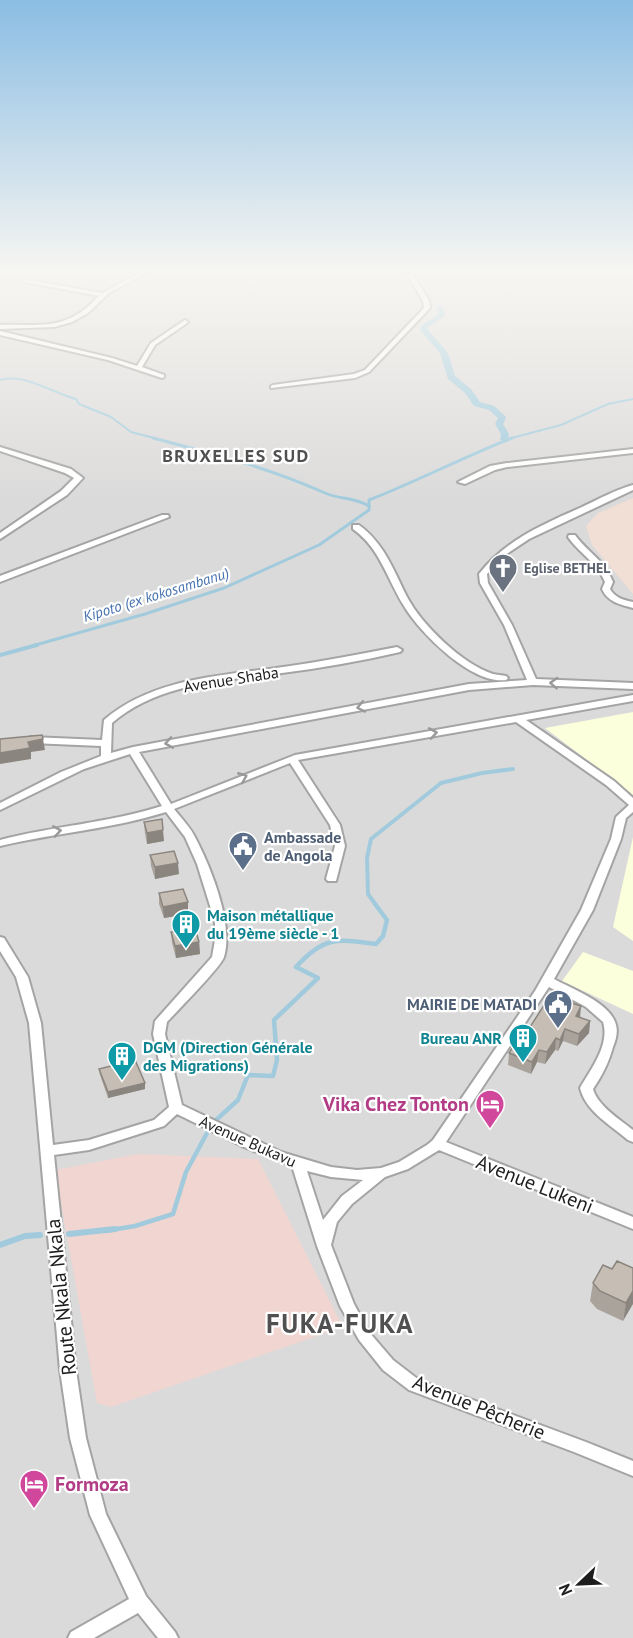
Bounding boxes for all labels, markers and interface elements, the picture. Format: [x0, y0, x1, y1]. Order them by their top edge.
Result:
district label: BRUXELLES SUD [162, 444, 310, 467]
church icon: Eglise BETHEL [487, 552, 519, 594]
place label: Eglise BETHEL [524, 559, 611, 577]
water label: Kipoto (ex kokosambanu) [81, 563, 231, 626]
street label: Avenue Shaba [182, 662, 280, 696]
one-way arrow [549, 677, 558, 690]
one-way arrow [356, 700, 366, 713]
one-way arrow [428, 727, 438, 740]
one-way arrow [164, 736, 174, 749]
one-way arrow [237, 772, 248, 784]
one-way arrow [52, 825, 62, 838]
place label: Ambassade de Angola [264, 827, 341, 865]
public building icon: Ambassade de Angola [227, 830, 259, 872]
place label: Maison métallique du 19ème siècle - 1 [207, 905, 339, 943]
building icon: Maison métallique du 19ème siècle - 1 [170, 908, 202, 950]
public building icon: MAIRIE DE MATADI [542, 988, 574, 1030]
place label: MAIRIE DE MATADI [407, 994, 537, 1014]
building icon: Bureau ANR [507, 1022, 539, 1064]
place label: Bureau ANR [420, 1028, 502, 1048]
place label: DGM (Direction Générale des Migrations) [143, 1037, 313, 1075]
building icon: DGM (Direction Générale des Migrations) [106, 1040, 138, 1082]
hotel icon: Vika Chez Tonton [474, 1088, 506, 1130]
place label: Vika Chez Tonton [322, 1091, 469, 1117]
street label: Avenue Bukavu [196, 1111, 300, 1171]
street label: Avenue Lukeni [472, 1149, 598, 1219]
street label: Route Nkala Nkala [40, 1217, 82, 1377]
district label: FUKA-FUKA [266, 1306, 414, 1340]
street label: Avenue Pêcherie [409, 1369, 549, 1445]
hotel icon: Formoza [18, 1468, 50, 1510]
place label: Formoza [55, 1471, 129, 1497]
north arrow [549, 1554, 609, 1614]
text: N [554, 1581, 576, 1599]

